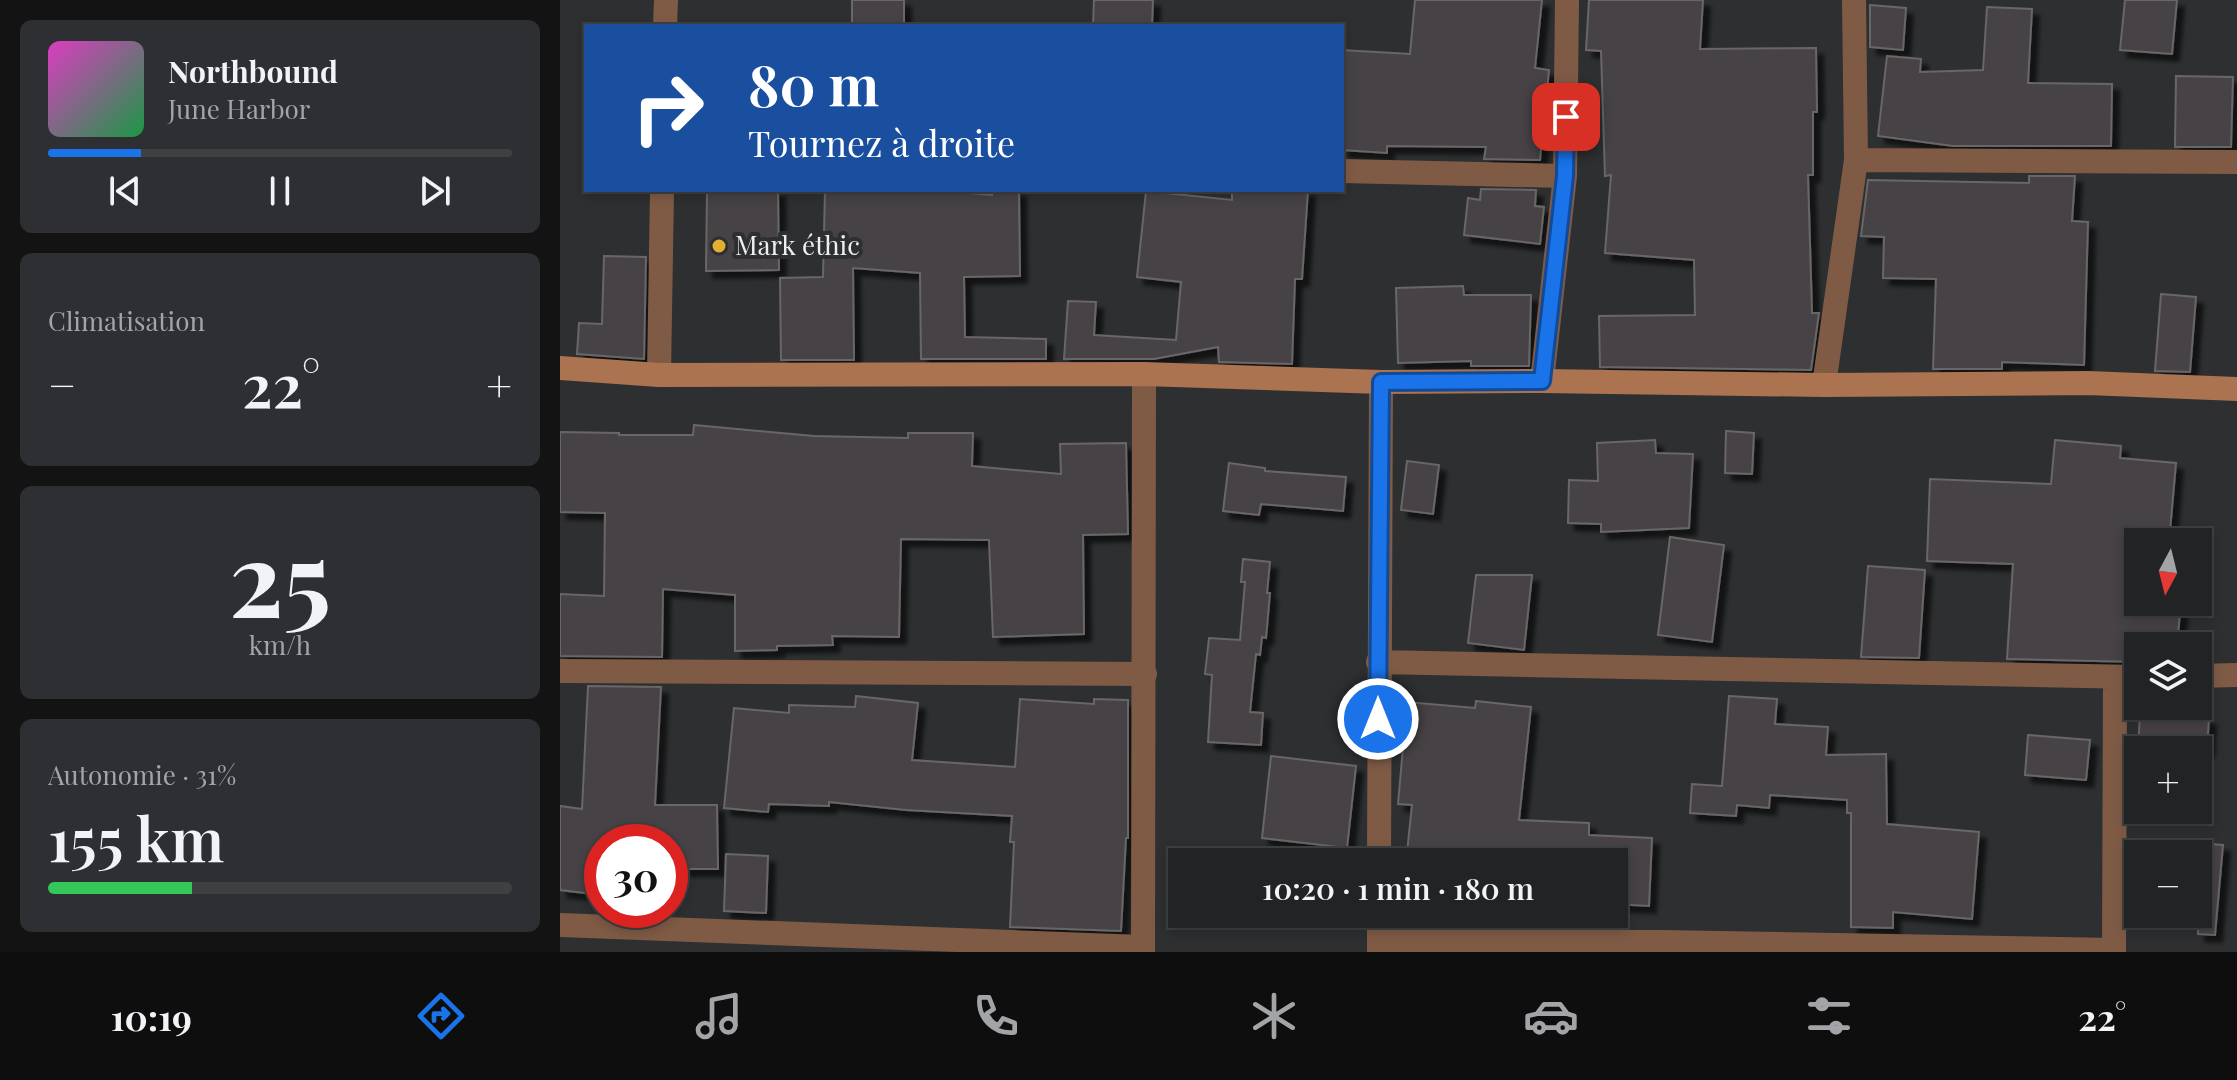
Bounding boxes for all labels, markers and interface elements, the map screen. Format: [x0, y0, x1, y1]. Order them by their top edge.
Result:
text: 80 m [748, 46, 879, 121]
text: Northbound [168, 51, 338, 91]
icon: right [616, 56, 720, 160]
pin [1532, 83, 1600, 151]
text: June Harbor [168, 91, 310, 126]
icon: arrive [1544, 95, 1588, 139]
text: Tournez à droite [748, 118, 1015, 166]
icon: previous [103, 169, 147, 213]
icon: pause [258, 169, 302, 213]
icon: next [413, 169, 457, 213]
place label: Mark éthic [735, 227, 860, 262]
marker: Mark éthic [710, 237, 728, 255]
text: Climatisation [48, 303, 205, 338]
text: 22° [242, 343, 321, 423]
text: − [48, 354, 76, 413]
text: + [486, 354, 512, 413]
text: 25 [229, 505, 331, 644]
north arrow [2124, 528, 2212, 616]
map controls [2124, 528, 2212, 928]
text: km/h [249, 627, 311, 662]
button: layers [2124, 632, 2212, 720]
position arrow [1336, 677, 1420, 761]
button: + [2124, 736, 2212, 824]
text: Autonomie · 31% [48, 757, 236, 792]
text: 155 km [48, 797, 224, 877]
speed limit sign: 30 [584, 824, 688, 928]
button: − [2124, 840, 2212, 928]
text: 10:20 · 1 min · 180 m [1262, 868, 1534, 908]
icon: directions [413, 988, 469, 1044]
icon: music [691, 988, 747, 1044]
icon: phone [968, 988, 1024, 1044]
icon: climate [1246, 988, 1302, 1044]
icon: car [1523, 988, 1579, 1044]
icon: filters [1801, 988, 1857, 1044]
text: 10:19 [111, 992, 192, 1040]
text: 22° [2078, 992, 2126, 1040]

